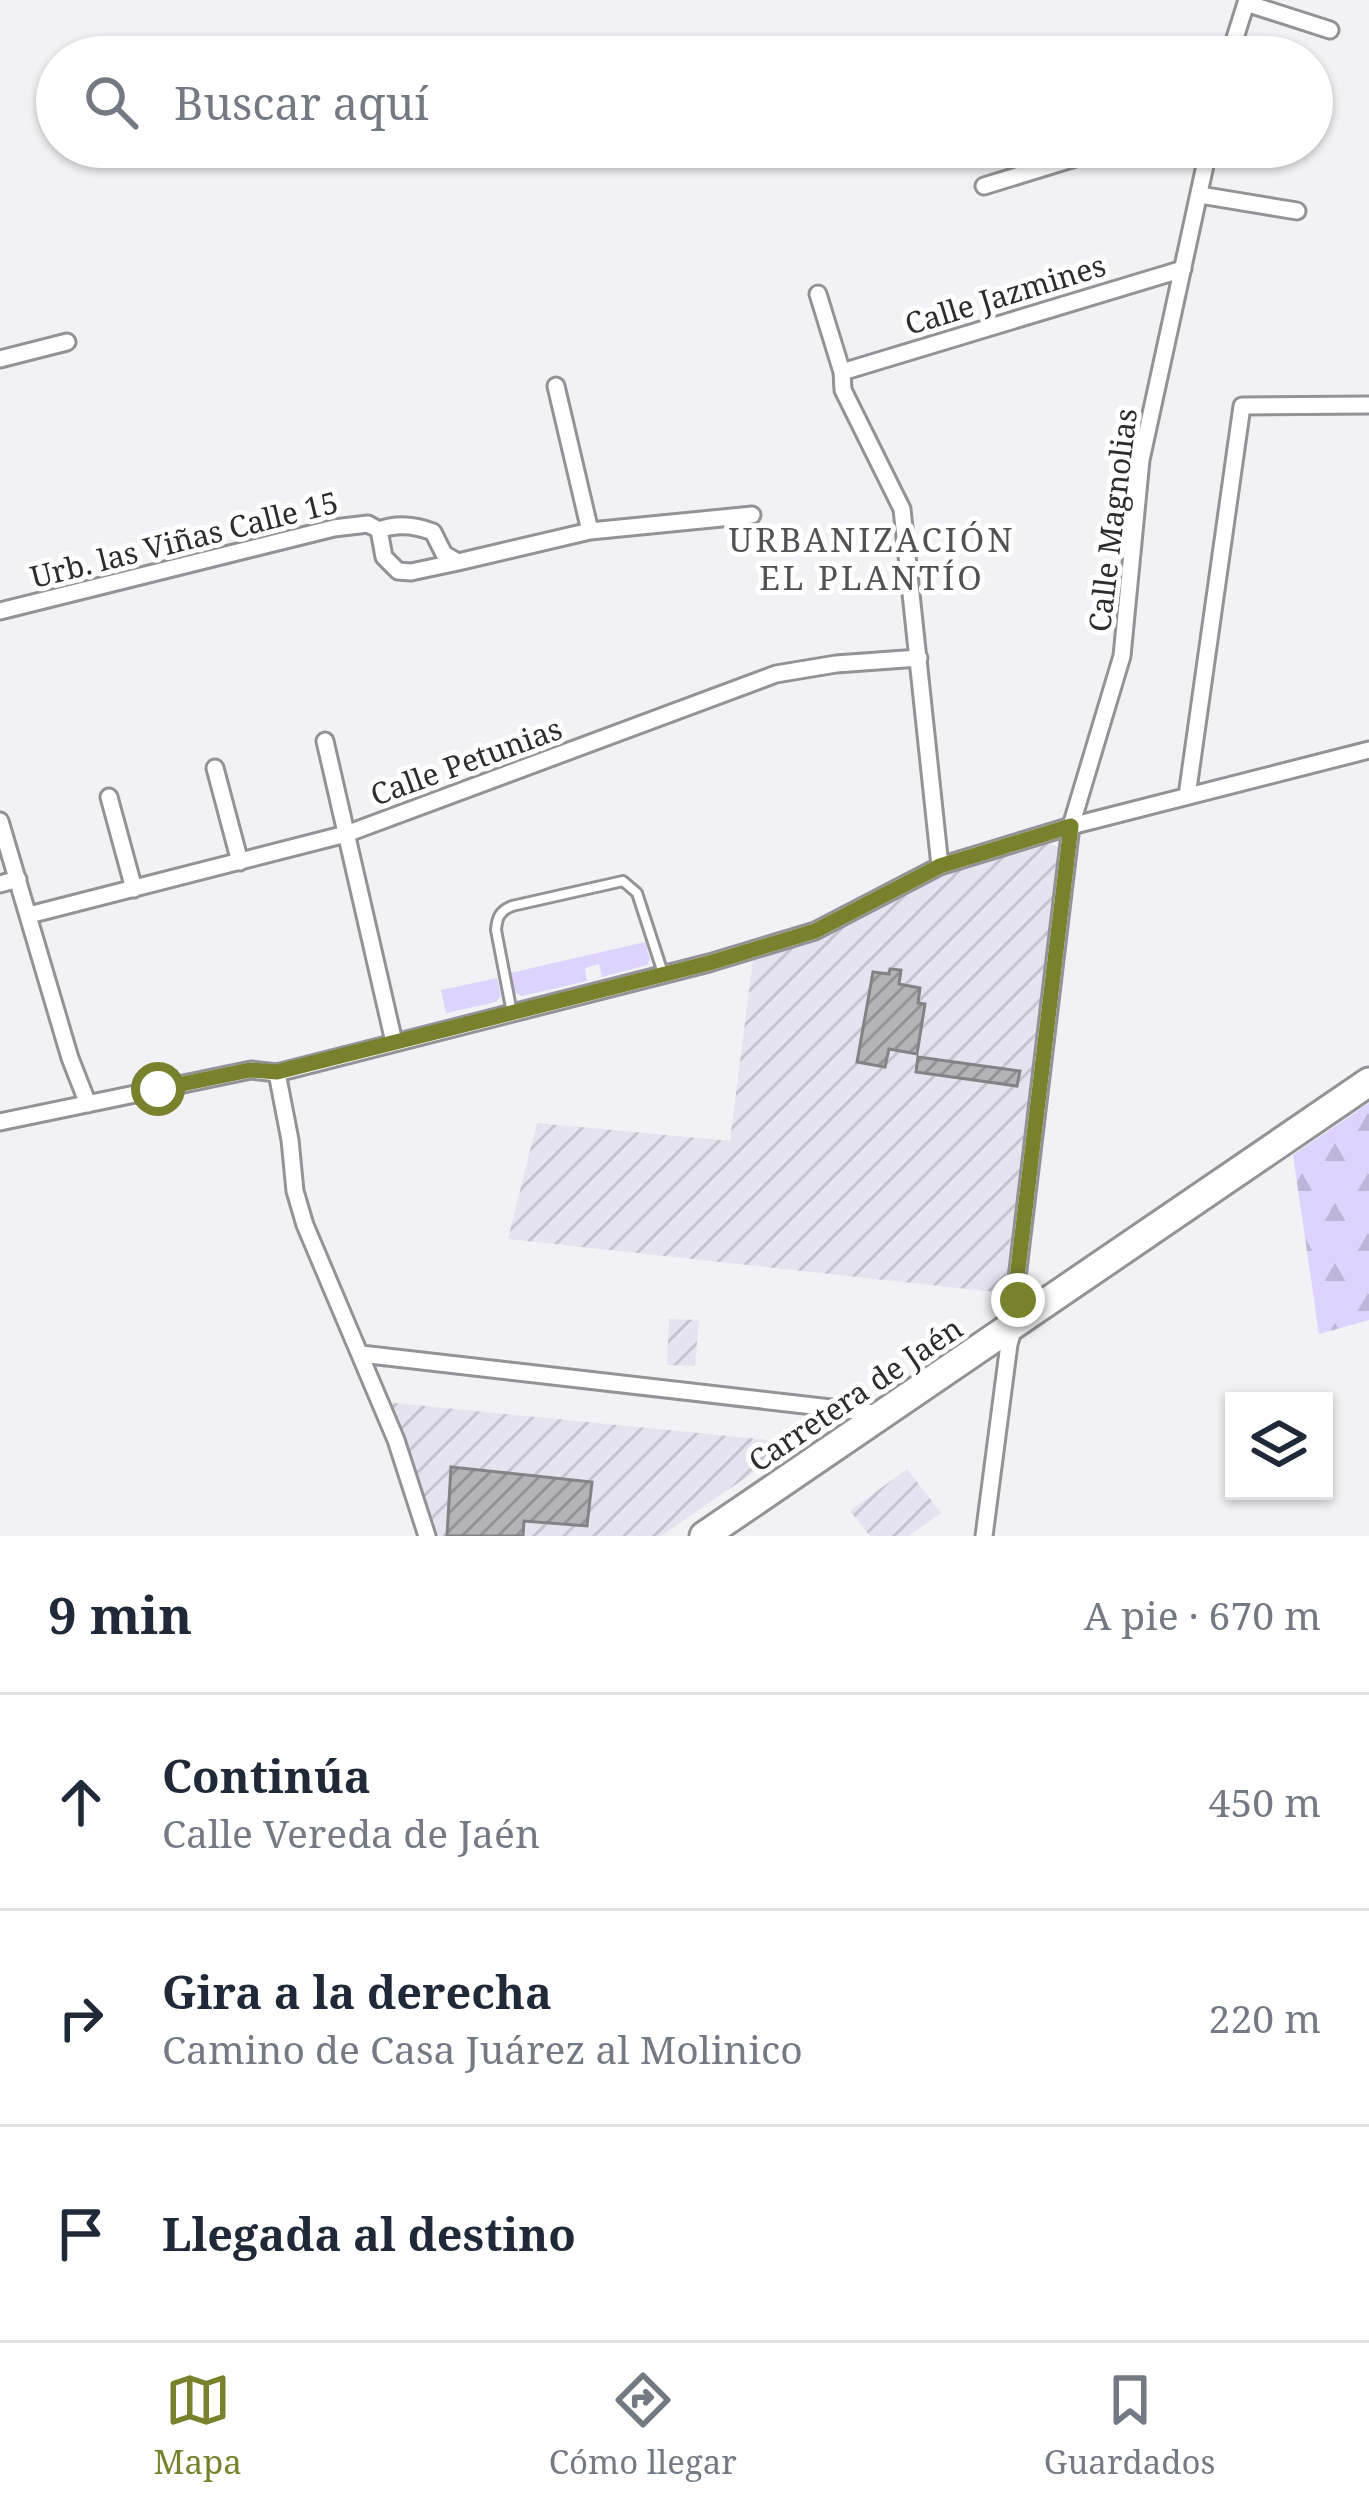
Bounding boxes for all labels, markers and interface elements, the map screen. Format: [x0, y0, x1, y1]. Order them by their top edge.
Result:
search box [36, 36, 1333, 168]
icon: search [78, 69, 144, 135]
text: Buscar aquí [174, 72, 429, 133]
street label: Calle Jazmines [900, 244, 1110, 344]
street label: Calle Magnolias [1078, 406, 1146, 634]
street label: Urb. las Viñas Calle 15 [26, 481, 342, 597]
district label: URBANIZACIÓN EL PLANTÍO [729, 517, 1015, 600]
street label: Calle Petunias [365, 707, 567, 815]
route start [131, 1062, 185, 1116]
route end [991, 1273, 1045, 1327]
street label: Carretera de Jaén [740, 1307, 970, 1481]
map controls [1225, 1392, 1333, 1500]
button: layers [1225, 1392, 1333, 1500]
text: 9 min [48, 1579, 192, 1649]
text: A pie · 670 m [1084, 1588, 1321, 1641]
text: Continúa [162, 1745, 371, 1806]
icon: ahead [48, 1769, 114, 1835]
text: 450 m [1209, 1775, 1321, 1828]
text: Calle Vereda de Jaén [162, 1806, 540, 1859]
text: Gira a la derecha [162, 1961, 552, 2022]
icon: right [48, 1985, 114, 2051]
text: 220 m [1209, 1991, 1321, 2044]
text: Camino de Casa Juárez al Molinico [162, 2022, 803, 2075]
icon: arrive [48, 2201, 114, 2267]
text: Llegada al destino [162, 2203, 576, 2264]
tab: Mapa [153, 2367, 242, 2484]
tab: Cómo llegar [549, 2367, 737, 2484]
tab: Guardados [1044, 2367, 1216, 2484]

